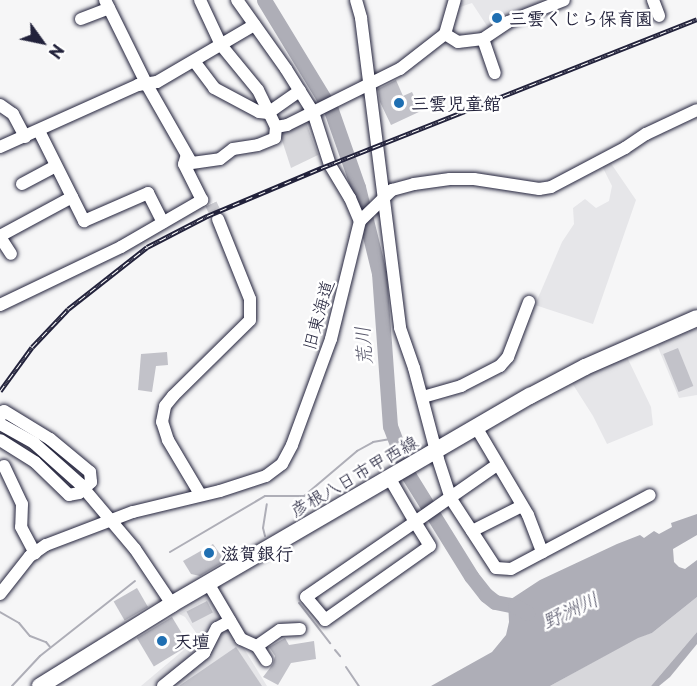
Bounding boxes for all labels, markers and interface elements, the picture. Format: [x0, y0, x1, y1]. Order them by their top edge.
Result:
place label: 三雲くじら保育園 [509, 7, 653, 29]
marker: 三雲くじら保育園 [490, 11, 504, 25]
north arrow [12, 12, 72, 72]
text: N [44, 40, 71, 64]
place label: 三雲児童館 [411, 92, 501, 114]
marker: 三雲児童館 [392, 96, 406, 110]
street label: 旧東海道 [298, 277, 338, 353]
water label: 荒川 [350, 325, 376, 367]
street label: 彦根八日市甲西線 [286, 431, 422, 521]
place label: 滋賀銀行 [221, 542, 293, 564]
marker: 滋賀銀行 [202, 546, 216, 560]
water label: 野洲川 [538, 586, 602, 634]
place label: 天壇 [174, 630, 210, 652]
marker: 天壇 [155, 634, 169, 648]

